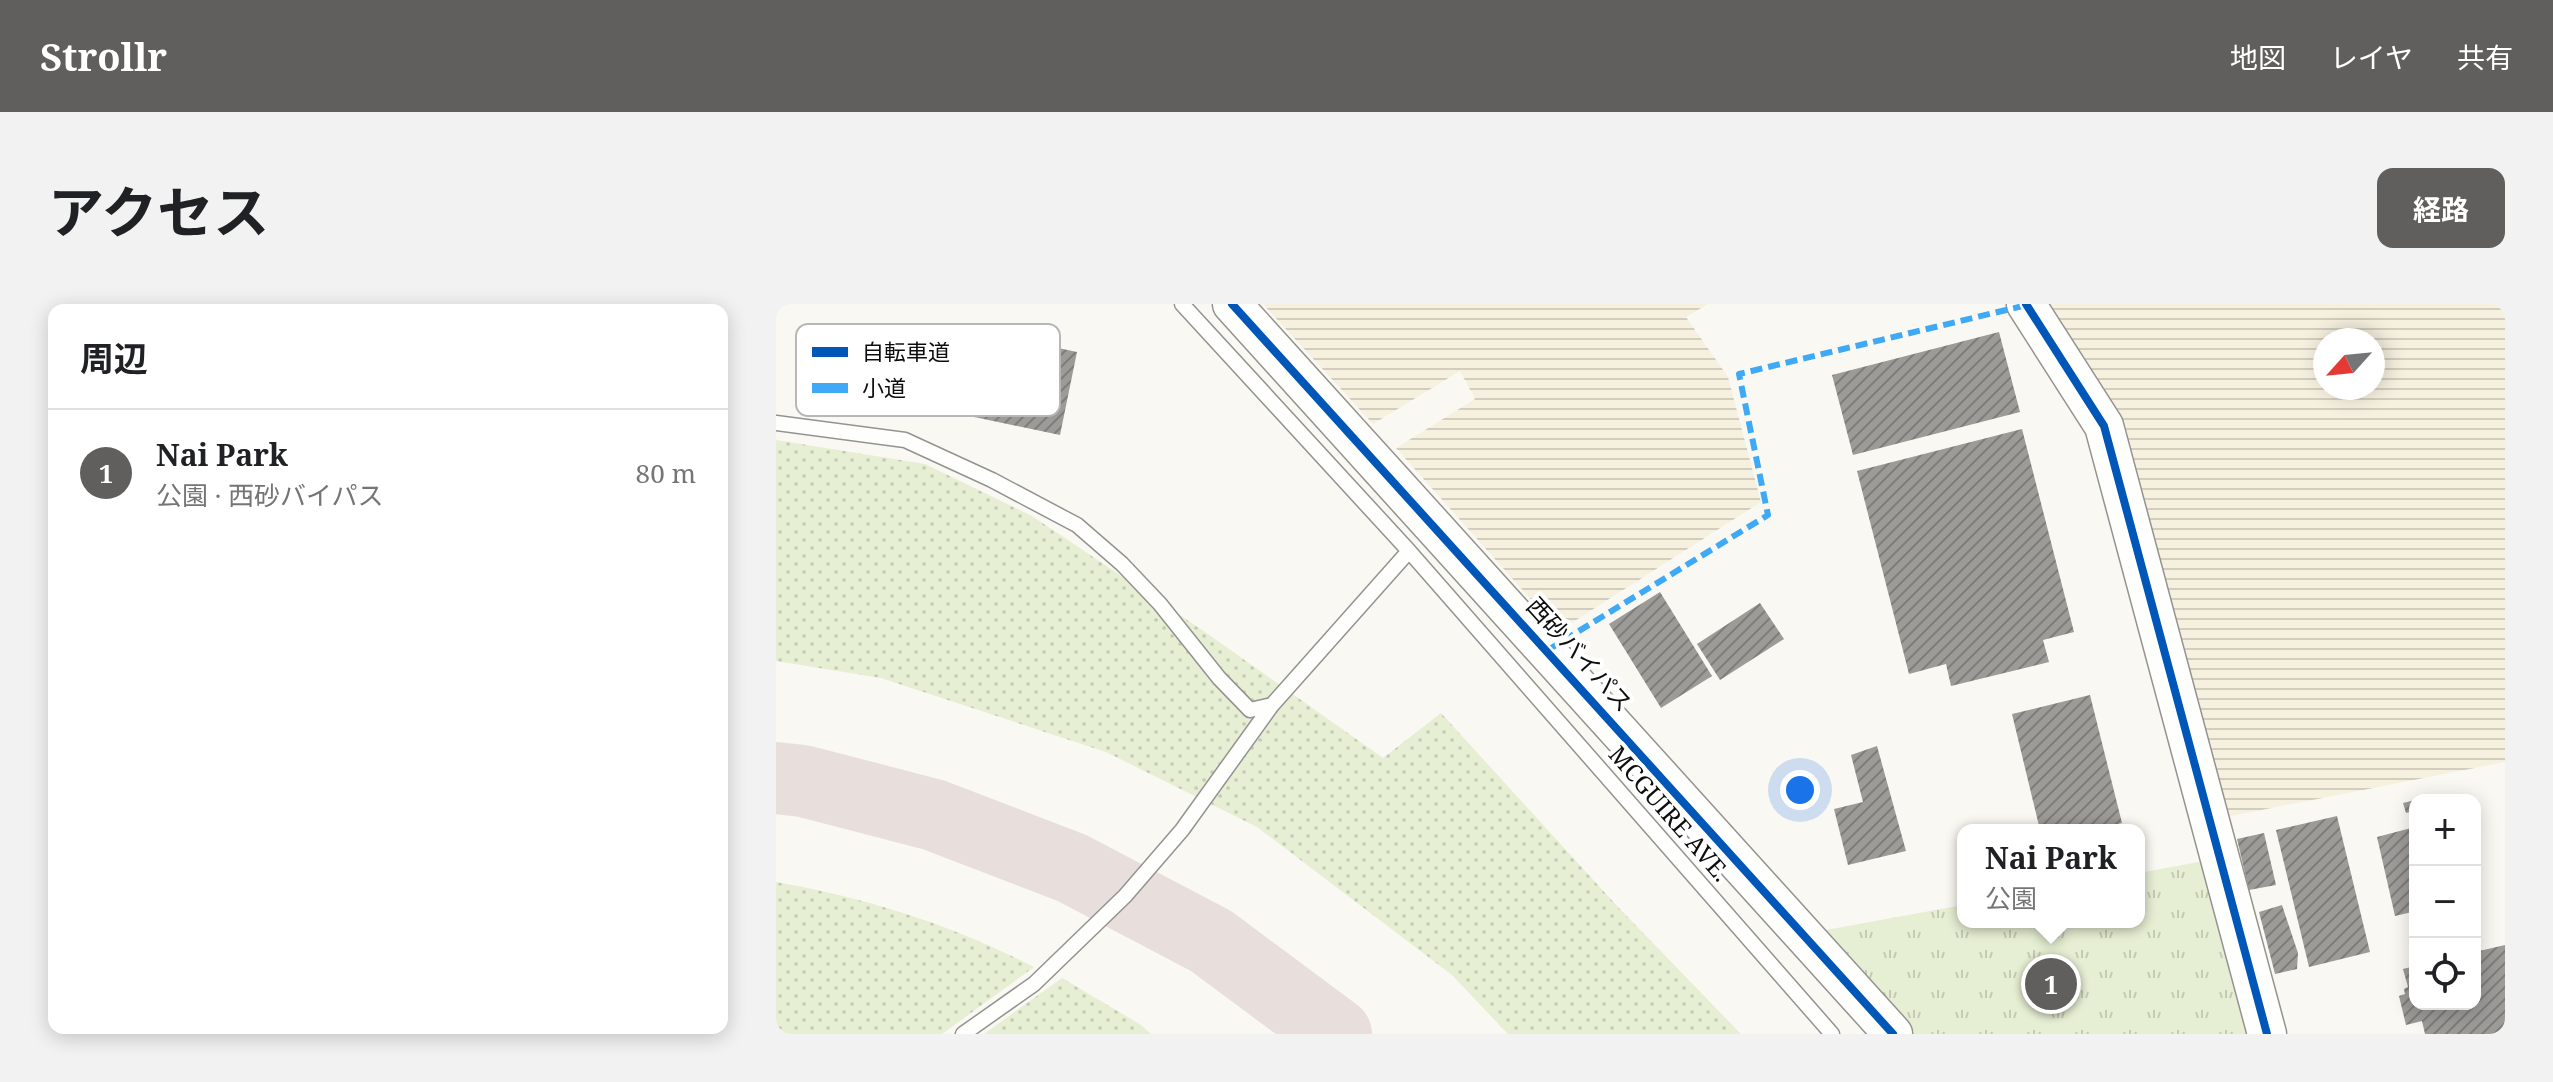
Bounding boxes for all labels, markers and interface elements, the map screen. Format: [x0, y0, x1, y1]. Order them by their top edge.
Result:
text: Strollr [40, 30, 167, 82]
text: 地図 [2230, 38, 2286, 76]
text: レイヤ [2330, 38, 2413, 76]
text: 共有 [2457, 38, 2513, 76]
button: 経路 [2377, 168, 2505, 248]
text: アクセス [48, 173, 269, 249]
legend [796, 324, 1060, 416]
north arrow [2313, 328, 2385, 400]
text: 周辺 [80, 335, 148, 381]
text: 自転車道 [862, 336, 950, 366]
text: 小道 [862, 372, 906, 402]
text: Nai Park [156, 434, 288, 475]
text: 1 [99, 455, 113, 491]
text: 80 m [636, 455, 696, 491]
text: 公園 · 西砂バイパス [156, 477, 384, 513]
street label: 西砂バイパス [1520, 590, 1640, 718]
street label: MCGUIRE AVE. [1602, 738, 1738, 888]
your location [1780, 770, 1820, 810]
map controls [2409, 794, 2481, 1010]
button: + [2409, 794, 2481, 866]
popup [1957, 824, 2145, 928]
text: Nai Park [1985, 837, 2117, 878]
button: − [2409, 866, 2481, 938]
text: 公園 [1985, 880, 2037, 916]
button: locate [2409, 938, 2481, 1010]
pin: 1 [2025, 954, 2077, 1014]

